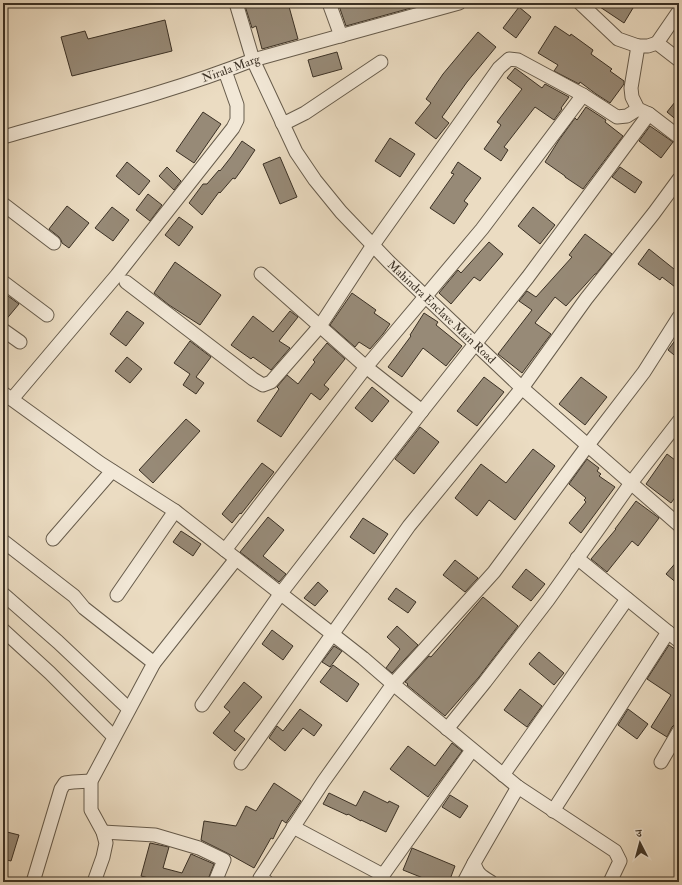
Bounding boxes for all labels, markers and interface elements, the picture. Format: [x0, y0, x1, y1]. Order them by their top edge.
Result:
street label: Nirala Marg [200, 51, 263, 86]
street label: Mahindra Enclave Main Road [384, 257, 499, 367]
north arrow [620, 823, 660, 863]
text: उ [635, 827, 644, 840]

